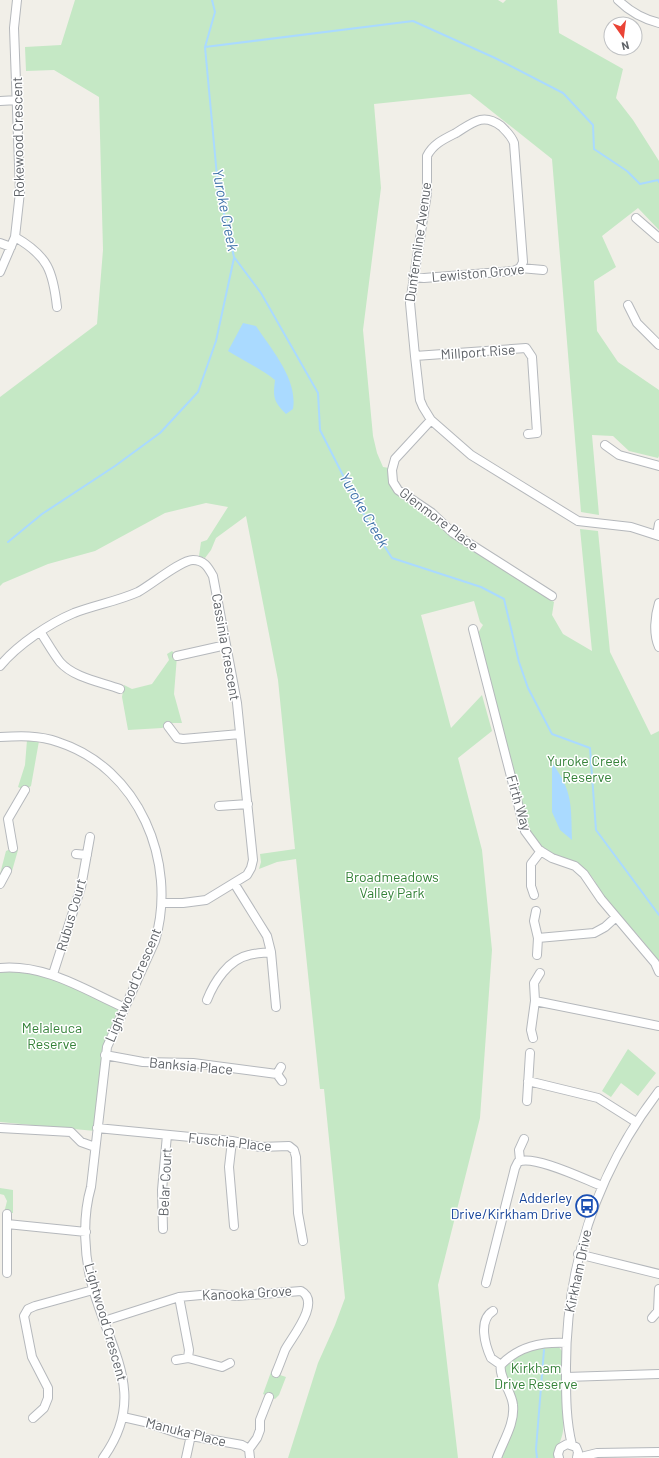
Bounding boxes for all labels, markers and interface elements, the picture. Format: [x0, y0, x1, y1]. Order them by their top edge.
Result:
north arrow [603, 16, 643, 56]
text: N [620, 39, 631, 53]
street label: Rokewood Crescent [8, 77, 27, 197]
water label: Yuroke Creek [209, 167, 243, 253]
street label: Dunfermline Avenue [401, 181, 434, 303]
street label: Lewiston Grove [431, 260, 525, 285]
street label: Millport Rise [440, 340, 516, 363]
water label: Yuroke Creek [336, 469, 394, 551]
street label: Glenmore Place [396, 483, 482, 554]
street label: Cassinia Crescent [209, 592, 244, 702]
park label: Yuroke Creek Reserve [547, 752, 627, 785]
street label: Firth Way [503, 773, 536, 833]
park label: Broadmeadows Valley Park [345, 868, 439, 901]
street label: Rubus Court [52, 877, 89, 953]
street label: Lightwood Crescent [101, 925, 164, 1044]
park label: Melaleuca Reserve [22, 1019, 82, 1052]
street label: Banksia Place [148, 1053, 234, 1078]
street label: Fuschia Place [188, 1129, 273, 1154]
street label: Belar Court [154, 1147, 175, 1217]
place label: Adderley Drive/Kirkham Drive [451, 1189, 573, 1222]
bus stop icon: Adderley Drive/Kirkham Drive [574, 1193, 600, 1219]
street label: Kirkham Drive [560, 1228, 595, 1314]
street label: Lightwood Crescent [81, 1261, 131, 1383]
street label: Kanooka Grove [202, 1282, 292, 1303]
park label: Kirkham Drive Reserve [494, 1359, 578, 1392]
street label: Manuka Place [144, 1413, 228, 1450]

